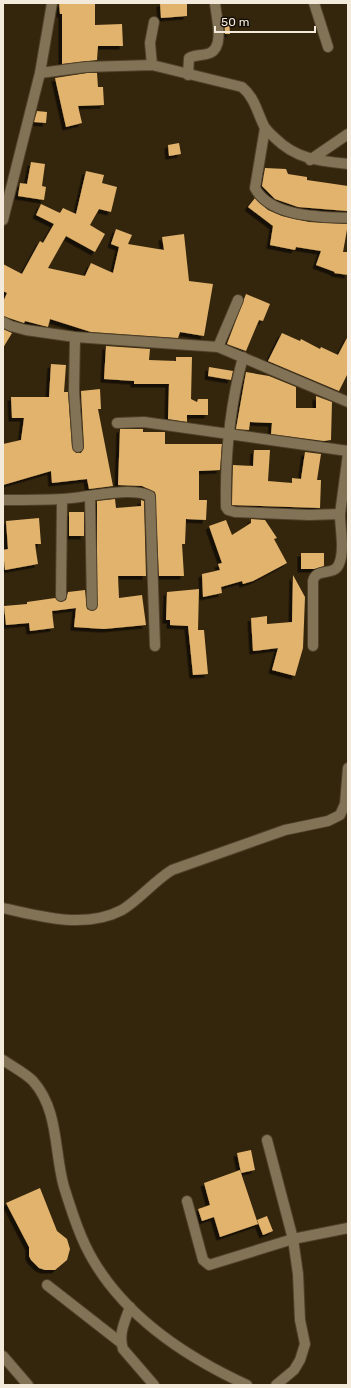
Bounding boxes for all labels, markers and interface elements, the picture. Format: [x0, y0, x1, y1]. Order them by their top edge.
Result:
scale bar [215, 8, 315, 34]
text: 50 m [221, 15, 249, 29]

